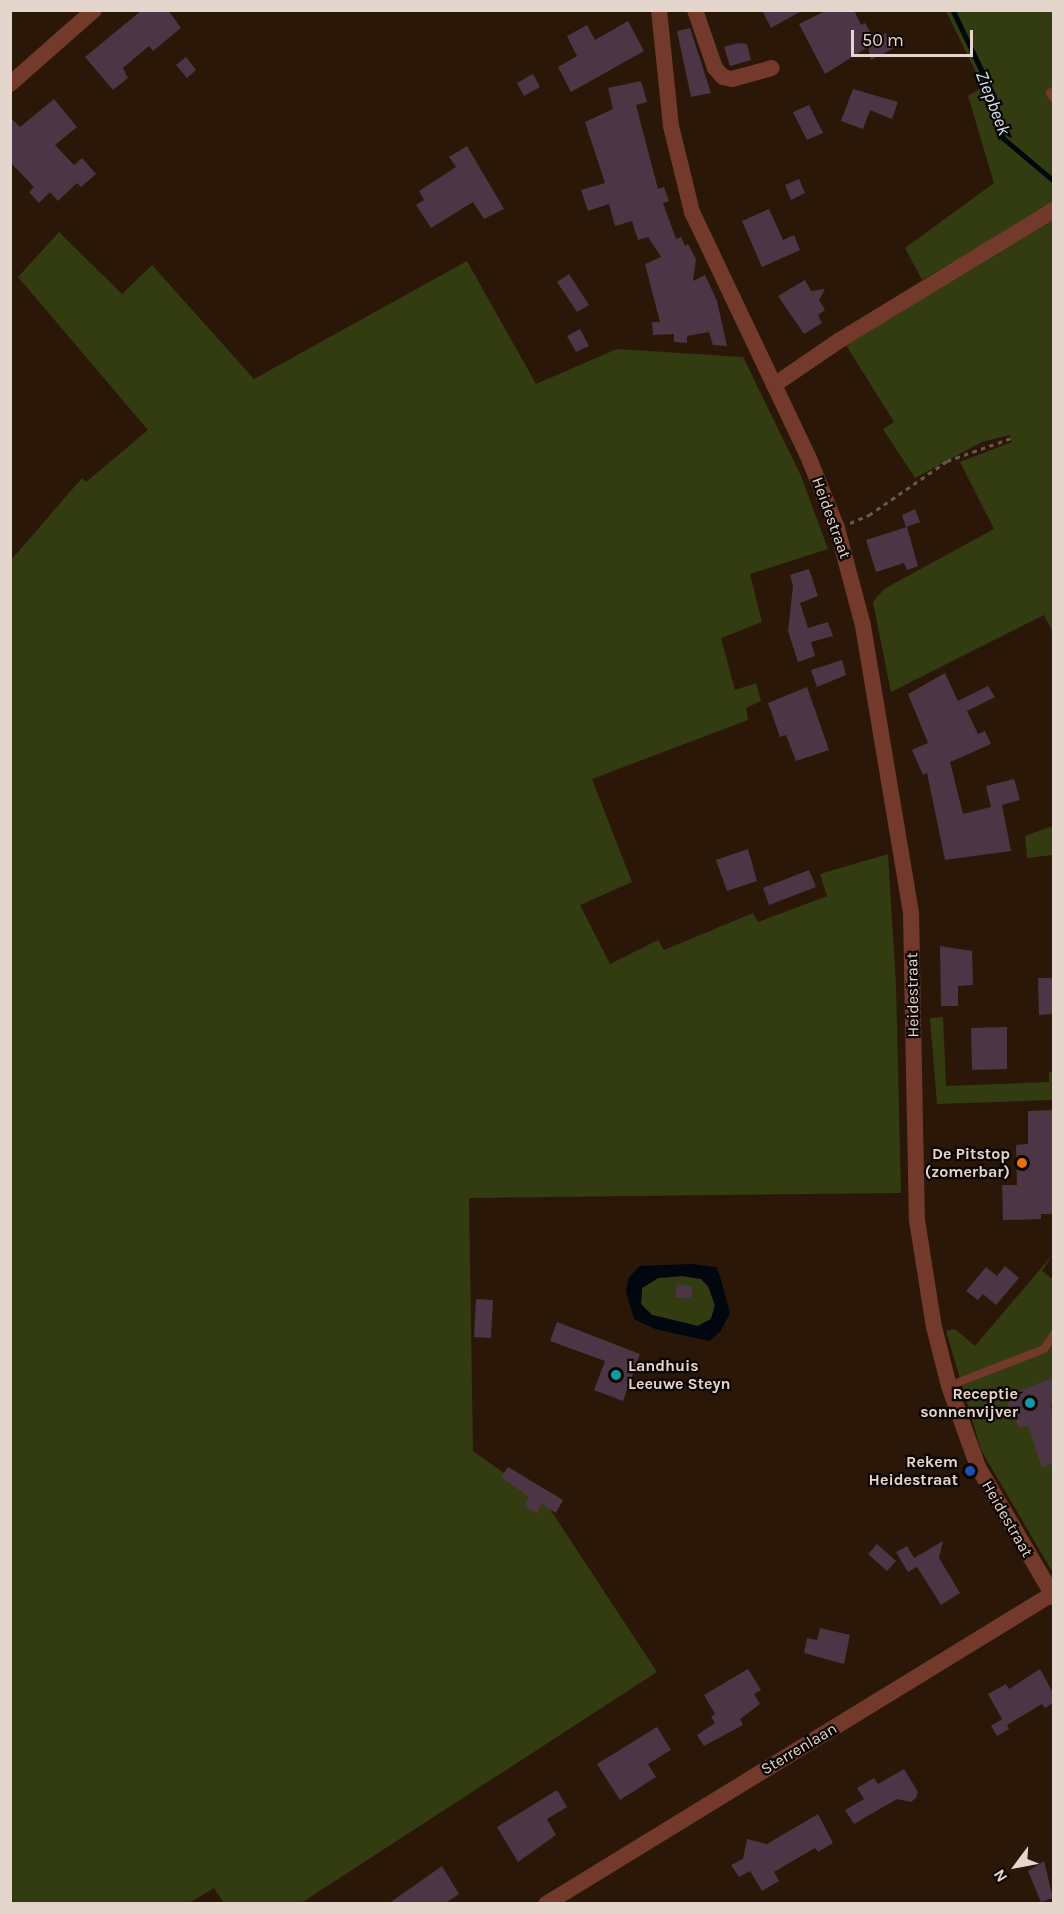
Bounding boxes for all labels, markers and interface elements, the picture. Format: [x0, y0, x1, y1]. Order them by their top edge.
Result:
scale bar [854, 18, 976, 56]
text: 50 m [862, 29, 904, 51]
water label: Ziepbeek [971, 68, 1015, 138]
street label: Heidestraat [807, 475, 855, 561]
street label: Heidestraat [903, 952, 923, 1038]
place label: De Pitstop (zomerbar) [925, 1144, 1010, 1182]
marker: De Pitstop (zomerbar) [1015, 1156, 1029, 1170]
place label: Landhuis Leeuwe Steyn [628, 1356, 731, 1394]
marker: Landhuis Leeuwe Steyn [609, 1368, 623, 1382]
place label: Receptie sonnenvijver [920, 1384, 1018, 1422]
marker: Receptie sonnenvijver [1023, 1396, 1037, 1410]
place label: Rekem Heidestraat [869, 1452, 958, 1490]
marker: Rekem Heidestraat [963, 1464, 977, 1478]
street label: Heidestraat [977, 1477, 1037, 1561]
street label: Sterrenlaan [758, 1719, 840, 1779]
north arrow [986, 1836, 1046, 1896]
text: N [989, 1866, 1011, 1886]

